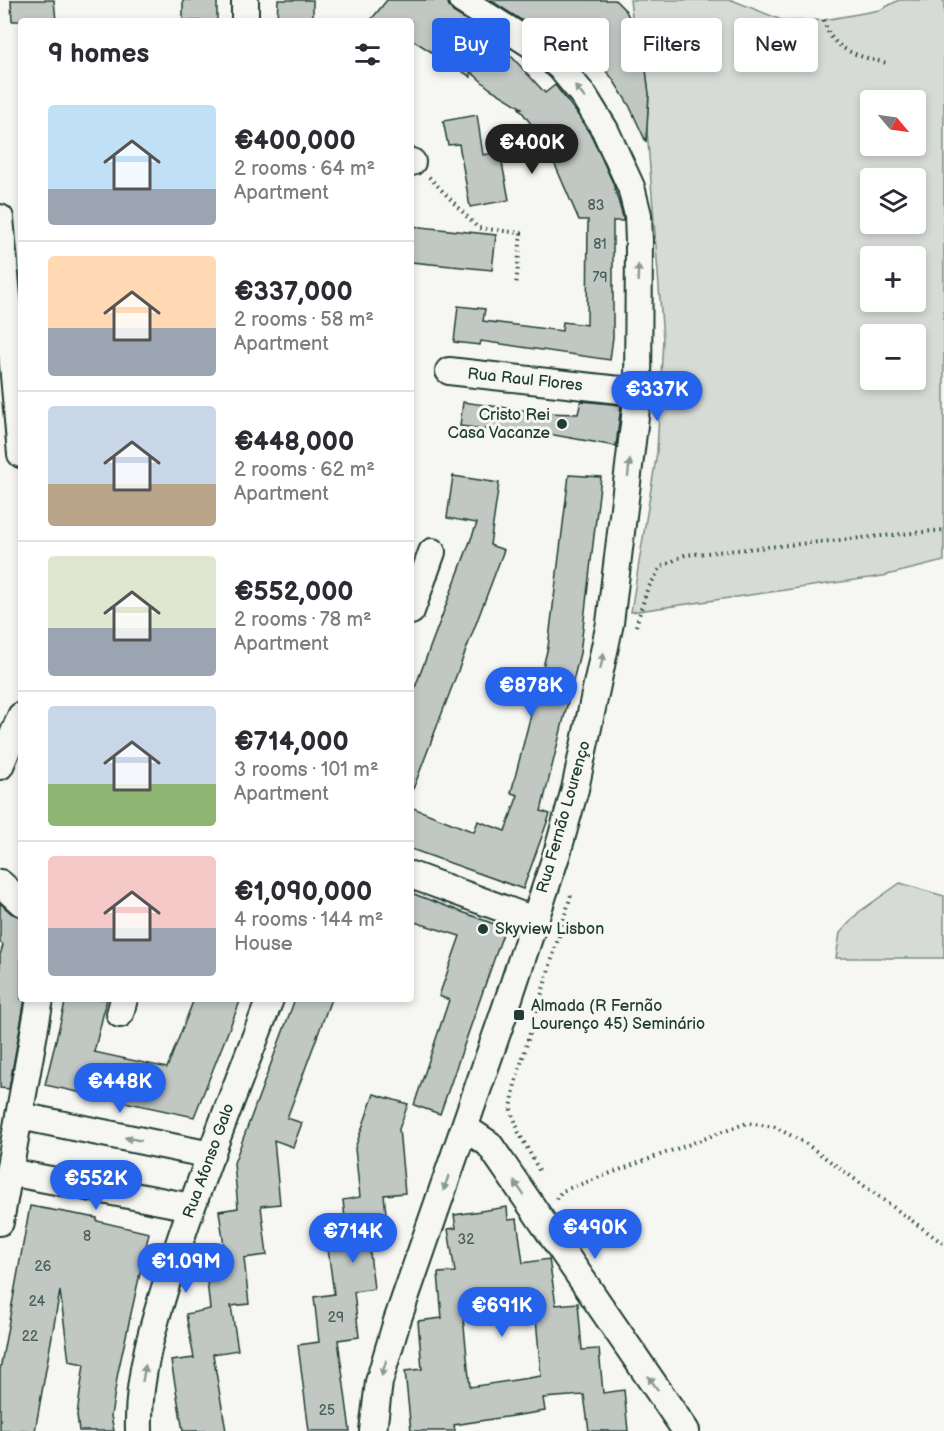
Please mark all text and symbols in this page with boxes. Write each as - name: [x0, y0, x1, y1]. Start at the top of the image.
- chip: Buy: [432, 18, 510, 72]
- chip: Rent: [522, 18, 609, 72]
- chip: Filters: [621, 18, 722, 72]
- chip: New: [734, 18, 818, 72]
- icon: filters: [351, 38, 384, 71]
- text: 9 homes: [48, 39, 149, 70]
- one-way arrow: [574, 84, 586, 100]
- north arrow: [860, 90, 926, 156]
- map controls: [860, 90, 926, 390]
- pin: €400K: [490, 124, 574, 175]
- text: €400,000: [234, 126, 356, 157]
- icon: home: [96, 129, 168, 201]
- text: €400K: [499, 131, 565, 155]
- text: 2 rooms · 64 m²: [234, 157, 375, 181]
- button: layers: [860, 168, 926, 234]
- text: Apartment: [234, 181, 329, 205]
- house number: 83: [588, 197, 604, 214]
- house number: 81: [593, 236, 607, 253]
- button: +: [860, 246, 926, 312]
- one-way arrow: [634, 264, 643, 283]
- house number: 79: [593, 269, 607, 286]
- text: €337,000: [234, 277, 353, 308]
- icon: home: [96, 280, 168, 352]
- text: 2 rooms · 58 m²: [234, 308, 374, 332]
- button: −: [860, 324, 926, 390]
- text: Apartment: [234, 332, 329, 356]
- street label: Rua Raul Flores: [466, 364, 584, 396]
- pin: €337K: [615, 371, 699, 422]
- text: €337K: [625, 378, 689, 402]
- place label: Cristo Rei Casa Vacanze: [448, 406, 551, 443]
- marker: Cristo Rei Casa Vacanze: [555, 417, 569, 431]
- text: €448,000: [234, 427, 354, 458]
- icon: home: [96, 430, 168, 502]
- text: 2 rooms · 62 m²: [234, 458, 375, 482]
- one-way arrow: [625, 458, 634, 477]
- text: Apartment: [234, 482, 329, 506]
- text: €552,000: [234, 577, 354, 608]
- icon: home: [96, 580, 168, 652]
- text: 2 rooms · 78 m²: [234, 608, 372, 632]
- text: Apartment: [234, 632, 329, 656]
- one-way arrow: [598, 651, 607, 670]
- pin: €878K: [489, 667, 573, 718]
- text: €878K: [499, 674, 563, 698]
- text: €714,000: [234, 727, 349, 758]
- icon: home: [96, 730, 168, 802]
- street label: Rua Fernão Lourenço: [533, 739, 595, 895]
- text: 3 rooms · 101 m²: [234, 758, 379, 782]
- text: Apartment: [234, 782, 329, 806]
- text: €1,090,000: [234, 877, 372, 908]
- icon: home: [96, 880, 168, 952]
- text: 4 rooms · 144 m²: [234, 908, 383, 932]
- place label: Skyview Lisbon: [495, 920, 604, 939]
- marker: Skyview Lisbon: [476, 922, 490, 936]
- text: House: [234, 932, 293, 956]
- place label: Almada (R Fernão Lourenço 45) Seminário: [531, 997, 705, 1034]
- marker: Almada (R Fernão Lourenço 45) Seminário: [512, 1008, 526, 1022]
- pin: €448K: [78, 1063, 162, 1114]
- text: €448K: [88, 1070, 152, 1094]
- street label: Rua Afonso Galo: [179, 1101, 239, 1221]
- one-way arrow: [124, 1134, 143, 1143]
- pin: €552K: [54, 1160, 138, 1211]
- text: €552K: [64, 1167, 128, 1191]
- one-way arrow: [441, 1174, 450, 1192]
- one-way arrow: [513, 1180, 525, 1196]
- pin: €490K: [553, 1209, 637, 1260]
- pin: €714K: [311, 1213, 395, 1264]
- text: €490K: [563, 1216, 627, 1240]
- text: €714K: [323, 1220, 383, 1244]
- house number: 8: [83, 1228, 91, 1245]
- house number: 32: [458, 1231, 475, 1248]
- pin: €1.09M: [137, 1243, 235, 1294]
- text: €1.09M: [151, 1250, 221, 1274]
- house number: 26: [35, 1258, 52, 1275]
- pin: €691K: [460, 1287, 544, 1338]
- house number: 24: [29, 1293, 46, 1310]
- text: €691K: [472, 1294, 532, 1318]
- house number: 29: [328, 1309, 344, 1326]
- house number: 22: [22, 1328, 39, 1345]
- one-way arrow: [378, 1359, 388, 1377]
- one-way arrow: [140, 1363, 149, 1382]
- one-way arrow: [647, 1375, 659, 1391]
- house number: 25: [319, 1402, 335, 1419]

